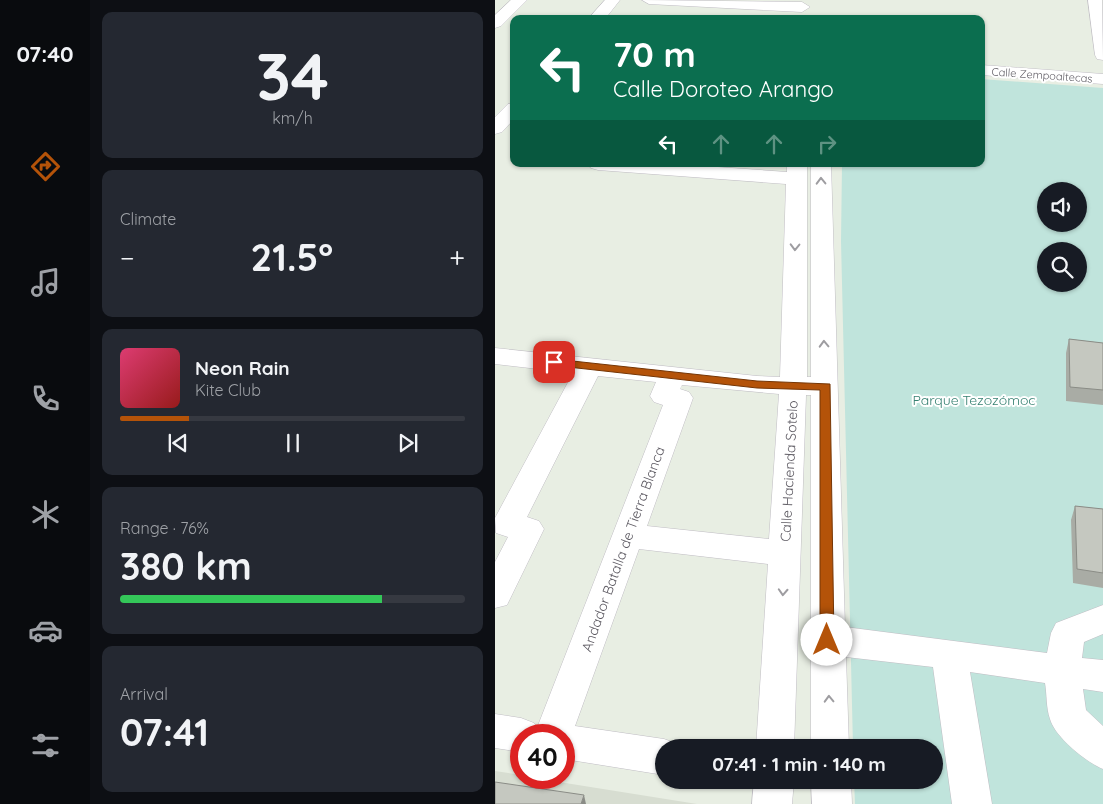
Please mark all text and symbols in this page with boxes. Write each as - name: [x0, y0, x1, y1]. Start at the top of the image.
- text: 70 m: [613, 32, 696, 76]
- text: 34: [256, 35, 329, 116]
- icon: left: [530, 35, 595, 100]
- text: 07:40: [16, 40, 74, 68]
- street label: Calle Zempoaltecas: [991, 64, 1093, 86]
- text: Calle Doroteo Arango: [613, 75, 834, 103]
- text: km/h: [272, 108, 313, 128]
- icon: left: [654, 130, 682, 158]
- icon: ahead: [707, 130, 735, 158]
- icon: ahead: [760, 130, 788, 158]
- icon: right: [813, 130, 841, 158]
- icon: directions: [28, 149, 63, 184]
- one-way arrow: [816, 177, 826, 185]
- map controls: [1037, 182, 1087, 292]
- button: sound: [1037, 182, 1087, 232]
- text: Climate: [120, 209, 176, 229]
- text: 21.5°: [251, 233, 333, 281]
- text: −: [120, 240, 135, 275]
- text: +: [449, 240, 465, 275]
- button: search: [1037, 242, 1087, 292]
- one-way arrow: [790, 244, 800, 252]
- icon: music: [28, 265, 63, 300]
- one-way arrow: [819, 340, 830, 348]
- pin: [533, 341, 575, 383]
- icon: arrive: [540, 348, 568, 376]
- text: Neon Rain: [195, 356, 290, 380]
- text: Kite Club: [195, 380, 261, 400]
- icon: phone: [28, 381, 63, 416]
- park label: Parque Tezozómoc: [912, 391, 1036, 409]
- street label: Calle Hacienda Sotelo: [776, 400, 802, 542]
- icon: previous: [164, 429, 192, 457]
- icon: pause: [279, 429, 307, 457]
- icon: next: [394, 429, 422, 457]
- street label: Andador Batalla de Tierra Blanca: [577, 444, 669, 654]
- icon: climate: [28, 497, 63, 532]
- text: Range · 76%: [120, 518, 209, 538]
- text: 380 km: [120, 542, 252, 590]
- one-way arrow: [777, 588, 788, 596]
- icon: car: [28, 613, 63, 648]
- position arrow: [800, 613, 852, 665]
- text: Arrival: [120, 684, 168, 704]
- one-way arrow: [824, 695, 834, 702]
- text: 07:41: [120, 708, 209, 756]
- speed limit sign: 40: [510, 724, 575, 789]
- icon: filters: [28, 728, 63, 763]
- text: 07:41 · 1 min · 140 m: [712, 752, 886, 776]

